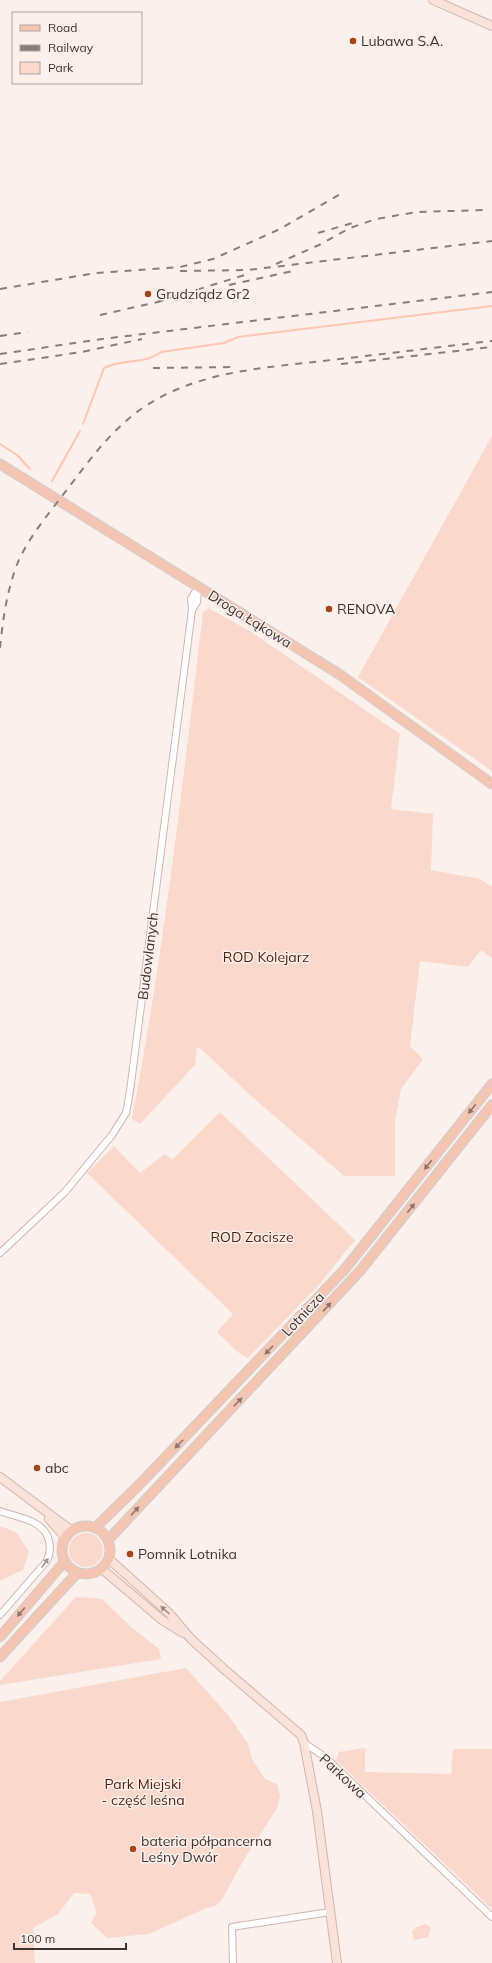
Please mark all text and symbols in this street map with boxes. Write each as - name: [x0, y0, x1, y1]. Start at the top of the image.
- legend: [12, 12, 142, 84]
- text: Road: [48, 20, 77, 35]
- place label: Lubawa S.A.: [361, 32, 443, 50]
- marker: Lubawa S.A.: [348, 36, 358, 46]
- text: Railway: [48, 40, 94, 55]
- text: Park: [48, 60, 74, 75]
- place label: Grudziądz Gr2: [156, 285, 250, 303]
- marker: Grudziądz Gr2: [143, 289, 153, 299]
- street label: Droga Łąkowa: [205, 586, 295, 652]
- place label: RENOVA: [337, 600, 396, 618]
- marker: RENOVA: [324, 604, 334, 614]
- street label: Budowlanych: [134, 911, 162, 1001]
- park label: ROD Kolejarz: [223, 948, 309, 966]
- one-way arrow: [468, 1103, 476, 1114]
- one-way arrow: [423, 1159, 432, 1170]
- one-way arrow: [407, 1202, 415, 1213]
- park label: ROD Zacisze: [210, 1228, 294, 1246]
- street label: Lotnicza: [278, 1288, 328, 1340]
- one-way arrow: [323, 1302, 332, 1312]
- one-way arrow: [264, 1345, 274, 1355]
- one-way arrow: [233, 1397, 243, 1407]
- one-way arrow: [175, 1439, 184, 1448]
- place label: abc: [45, 1459, 69, 1477]
- marker: abc: [32, 1463, 42, 1473]
- one-way arrow: [130, 1506, 139, 1516]
- place label: Pomnik Lotnika: [138, 1545, 237, 1563]
- marker: Pomnik Lotnika: [125, 1549, 135, 1559]
- one-way arrow: [41, 1557, 49, 1568]
- one-way arrow: [160, 1605, 170, 1614]
- one-way arrow: [17, 1607, 26, 1617]
- street label: Parkowa: [316, 1750, 370, 1802]
- park label: Park Miejski - część leśna: [101, 1775, 185, 1809]
- place label: bateria półpancerna Leśny Dwór: [141, 1832, 272, 1866]
- marker: bateria półpancerna Leśny Dwór: [128, 1844, 138, 1854]
- scale bar: [14, 1925, 126, 1951]
- text: 100 m: [20, 1931, 55, 1946]

